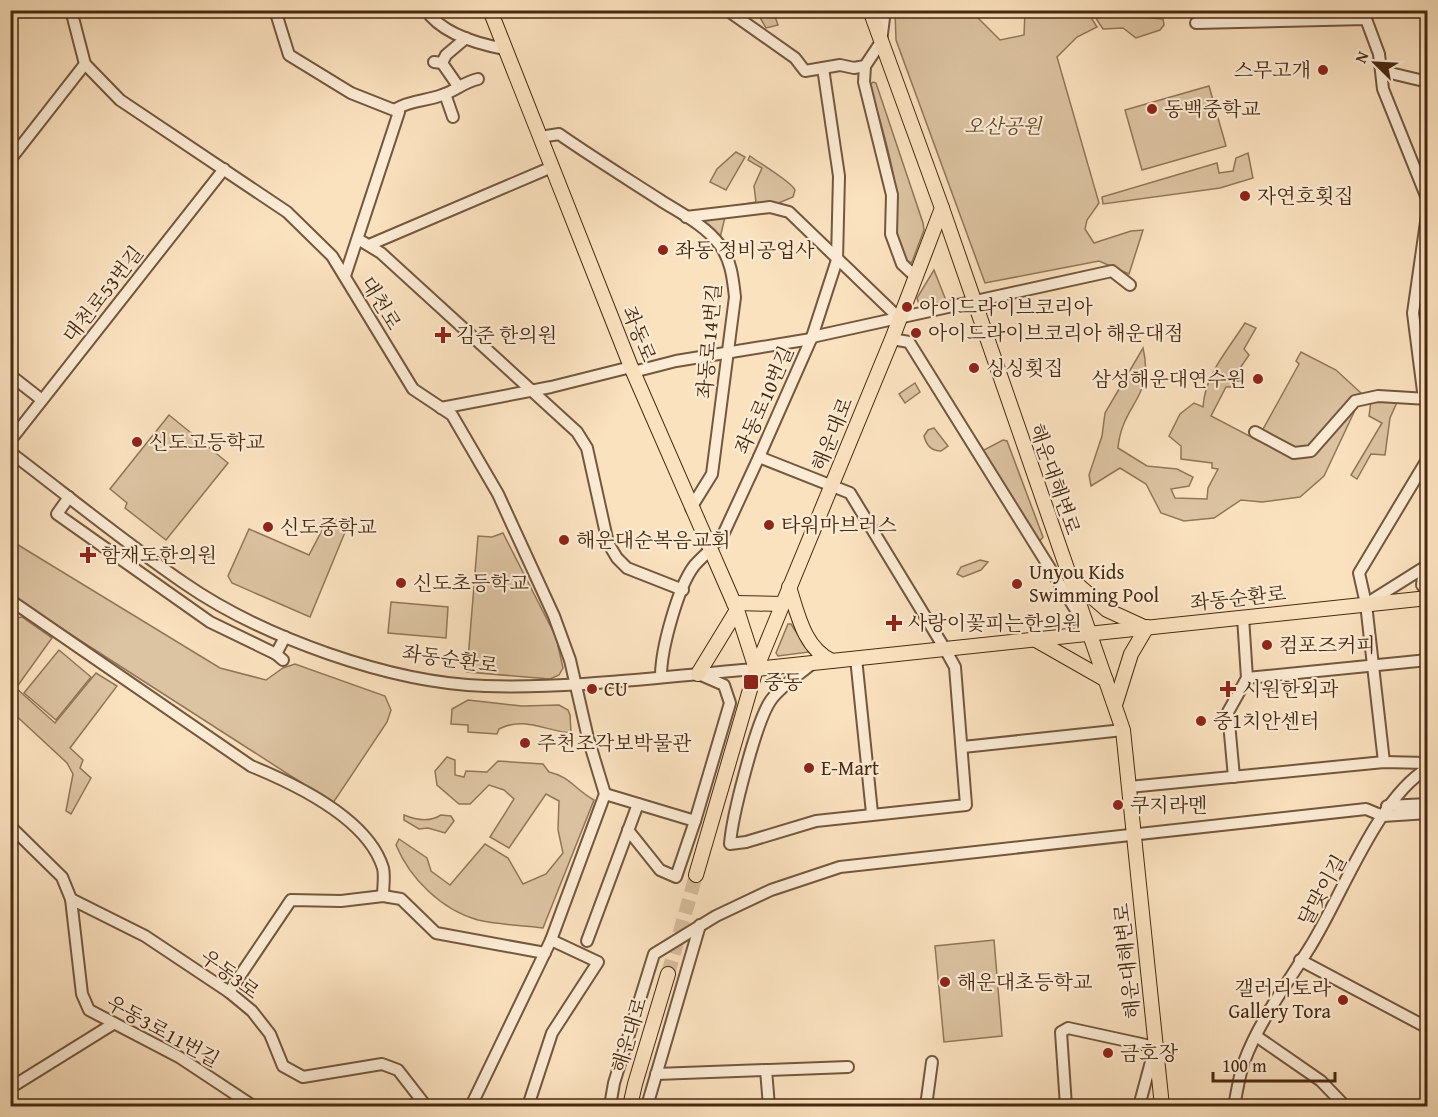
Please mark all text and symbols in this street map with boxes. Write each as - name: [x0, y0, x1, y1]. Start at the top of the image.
- north arrow: [1345, 33, 1405, 93]
- text: N: [1348, 47, 1375, 67]
- place label: 스무고개: [1234, 55, 1311, 84]
- marker: 스무고개: [1316, 63, 1330, 77]
- place label: 동백중학교: [1164, 94, 1261, 123]
- marker: 동백중학교: [1145, 102, 1159, 116]
- park label: 오산공원: [964, 111, 1043, 140]
- place label: 자연호횟집: [1257, 181, 1354, 210]
- marker: 자연호횟집: [1238, 189, 1252, 203]
- place label: 좌동 정비공업사: [675, 235, 815, 264]
- street label: 대천로53번길: [56, 239, 150, 348]
- marker: 좌동 정비공업사: [656, 243, 670, 257]
- street label: 대천로: [354, 270, 409, 335]
- street label: 좌동로14번길: [689, 282, 728, 400]
- place label: 아이드라이브코리아: [919, 292, 1094, 321]
- marker: 아이드라이브코리아: [900, 300, 914, 314]
- street label: 좌동로: [615, 302, 664, 366]
- place label: 아이드라이브코리아 해운대점: [928, 318, 1184, 347]
- place label: 김준 한의원: [456, 320, 557, 349]
- marker: 김준 한의원: [434, 326, 452, 344]
- marker: 아이드라이브코리아 해운대점: [909, 326, 923, 340]
- street label: 좌동로10번길: [727, 341, 800, 459]
- place label: 싱싱횟집: [986, 353, 1063, 382]
- marker: 싱싱횟집: [967, 361, 981, 375]
- place label: 삼성해운대연수원: [1091, 364, 1246, 393]
- marker: 삼성해운대연수원: [1251, 372, 1265, 386]
- street label: 해운대로: [804, 393, 859, 475]
- street label: 해운대해변로: [1023, 419, 1088, 538]
- place label: 신도고등학교: [149, 427, 266, 456]
- marker: 신도고등학교: [130, 435, 144, 449]
- place label: 타워마브러스: [781, 510, 897, 539]
- place label: 신도중학교: [280, 512, 377, 541]
- marker: 타워마브러스: [762, 518, 776, 532]
- marker: 신도중학교: [261, 520, 275, 534]
- place label: 해운대순복음교회: [576, 525, 731, 554]
- marker: 해운대순복음교회: [557, 533, 571, 547]
- place label: 함재도한의원: [101, 540, 217, 569]
- marker: 함재도한의원: [79, 546, 97, 564]
- place label: Unyou Kids Swimming Pool: [1029, 557, 1160, 609]
- place label: 신도초등학교: [413, 568, 530, 597]
- marker: 신도초등학교: [394, 576, 408, 590]
- marker: Unyou Kids Swimming Pool: [1010, 577, 1024, 591]
- street label: 좌동순환로: [1188, 578, 1288, 617]
- place label: 사랑이꽃피는한의원: [908, 608, 1082, 637]
- marker: 사랑이꽃피는한의원: [885, 614, 903, 632]
- place label: 컴포즈커피: [1279, 630, 1376, 659]
- street label: 좌동순환로: [400, 637, 500, 680]
- marker: 컴포즈커피: [1260, 638, 1274, 652]
- place label: 중동: [764, 667, 803, 696]
- marker: 중동: [742, 673, 760, 691]
- place label: CU: [604, 674, 628, 703]
- place label: 시원한외과: [1242, 674, 1339, 703]
- marker: 시원한외과: [1219, 680, 1237, 698]
- marker: CU: [585, 682, 599, 696]
- place label: 중1치안센터: [1213, 706, 1319, 735]
- marker: 중1치안센터: [1194, 714, 1208, 728]
- place label: 주천조각보박물관: [537, 728, 692, 757]
- marker: 주천조각보박물관: [518, 736, 532, 750]
- place label: E-Mart: [821, 753, 879, 782]
- marker: E-Mart: [802, 761, 816, 775]
- place label: 쿠지라멘: [1130, 790, 1207, 819]
- marker: 쿠지라멘: [1111, 798, 1125, 812]
- street label: 달맞이길: [1290, 849, 1353, 931]
- street label: 해운대해변로: [1106, 902, 1147, 1020]
- street label: 우동3로: [195, 942, 266, 1006]
- place label: 해운대초등학교: [957, 967, 1093, 996]
- place label: 갤러리토라 Gallery Tora: [1228, 973, 1332, 1025]
- marker: 해운대초등학교: [938, 975, 952, 989]
- street label: 우동3로11번길: [101, 987, 225, 1074]
- marker: 갤러리토라 Gallery Tora: [1336, 993, 1350, 1007]
- street label: 해운대로: [603, 994, 654, 1076]
- place label: 금호장: [1120, 1038, 1179, 1067]
- scale bar: [1213, 1045, 1334, 1083]
- marker: 금호장: [1101, 1046, 1115, 1060]
- text: 100 m: [1222, 1052, 1267, 1079]

